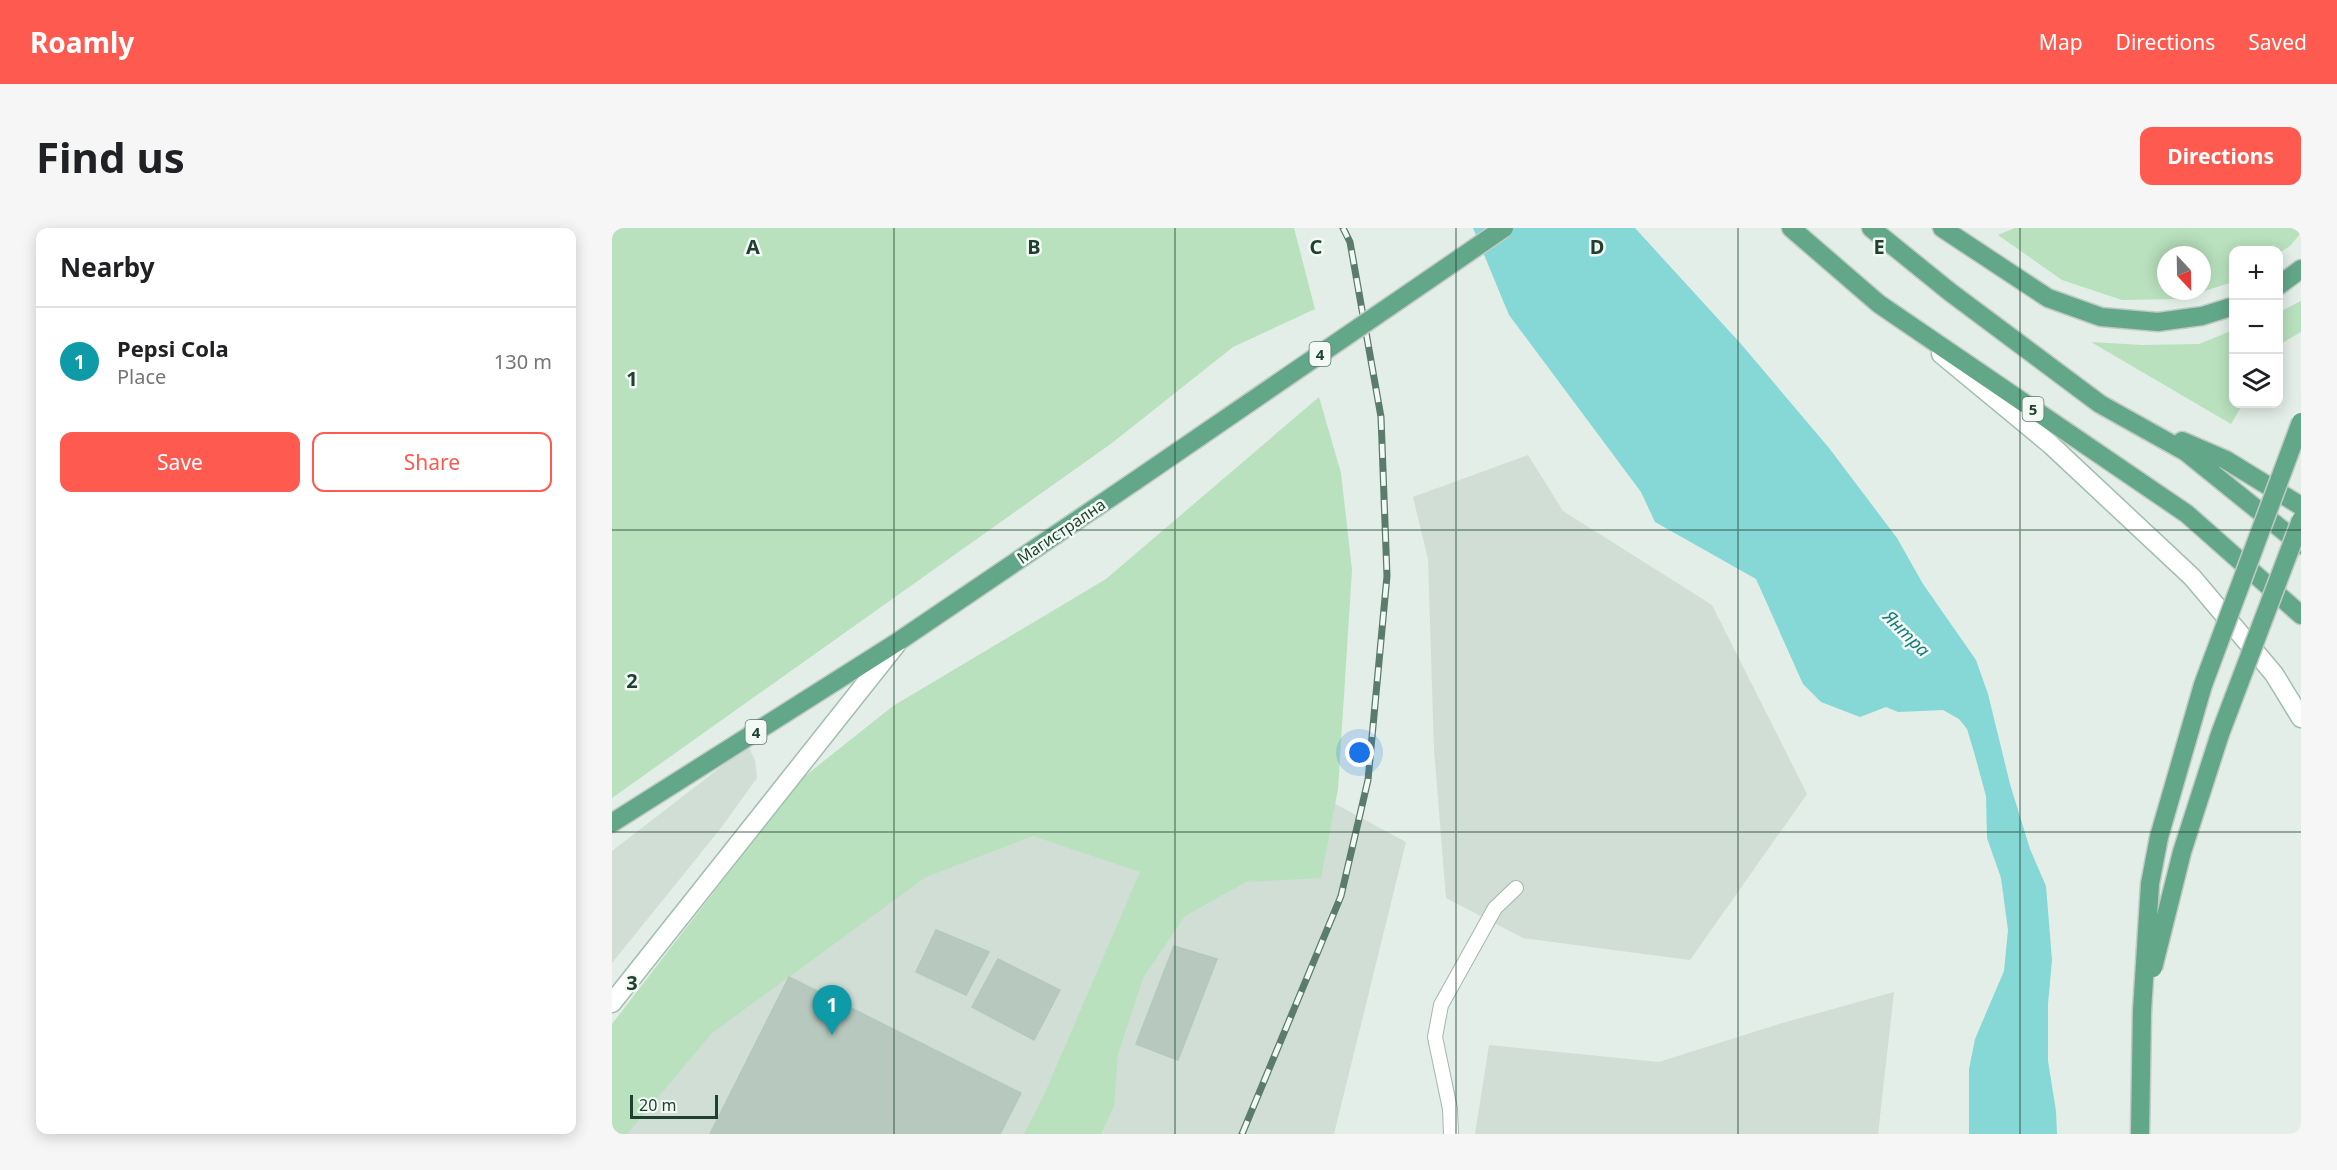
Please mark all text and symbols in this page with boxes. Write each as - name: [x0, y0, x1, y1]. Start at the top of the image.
- text: Roamly: [30, 23, 134, 61]
- text: Map: [2039, 28, 2083, 56]
- text: Directions: [2116, 28, 2215, 56]
- text: Saved: [2248, 28, 2307, 56]
- button: Directions: [2140, 127, 2301, 185]
- text: Find us: [36, 128, 185, 185]
- text: A: [746, 233, 760, 260]
- text: B: [1027, 233, 1041, 260]
- text: C: [1310, 233, 1323, 260]
- text: D: [1590, 233, 1604, 260]
- text: E: [1873, 233, 1885, 260]
- north arrow: [2157, 246, 2211, 300]
- map controls: [2229, 246, 2283, 408]
- button: +: [2229, 246, 2283, 300]
- text: Nearby: [60, 249, 155, 285]
- button: −: [2229, 300, 2283, 354]
- text: Pepsi Cola: [117, 333, 229, 363]
- road number: 4: [1310, 342, 1330, 366]
- text: 1: [74, 348, 85, 375]
- text: 130 m: [494, 348, 552, 375]
- button: layers: [2229, 354, 2283, 408]
- text: Place: [117, 363, 166, 390]
- text: 1: [626, 365, 638, 392]
- road number: 5: [2022, 397, 2044, 421]
- button: Save: [60, 432, 300, 492]
- button: Share: [312, 432, 552, 492]
- street label: Магистрална: [1012, 493, 1110, 569]
- water label: Янтра: [1878, 604, 1936, 662]
- text: 2: [626, 667, 638, 694]
- road number: 4: [746, 720, 766, 744]
- your location: [1345, 738, 1374, 767]
- text: 3: [626, 969, 638, 996]
- pin: 1: [812, 986, 852, 1035]
- scale bar: [630, 1092, 718, 1120]
- text: 20 m: [639, 1094, 676, 1116]

